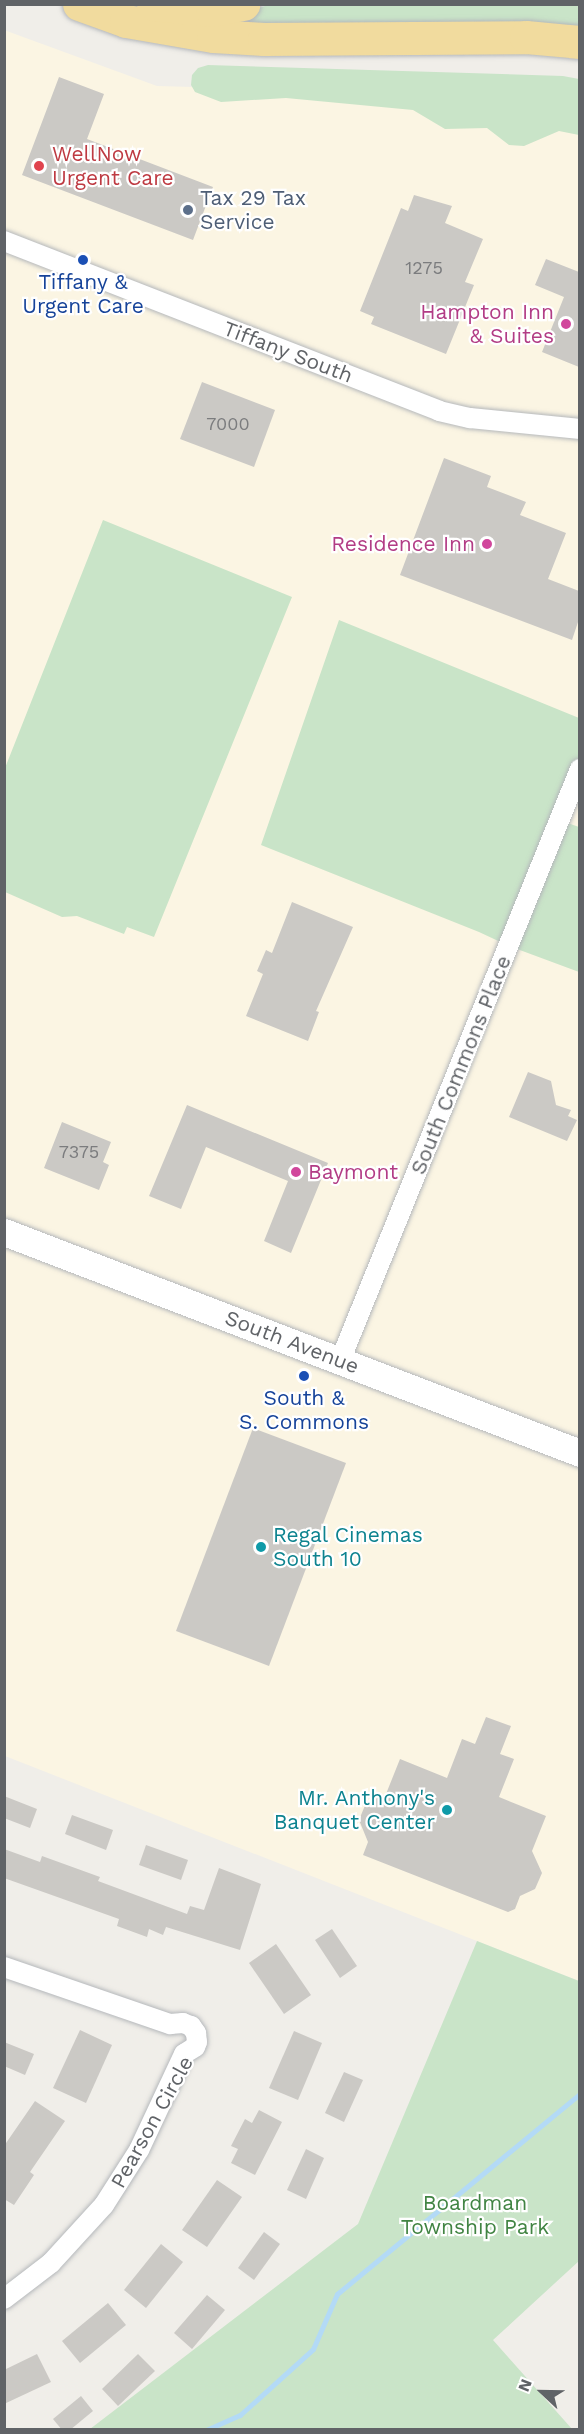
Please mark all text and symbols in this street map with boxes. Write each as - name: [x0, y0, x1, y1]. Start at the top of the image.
- place label: WellNow Urgent Care: [52, 141, 174, 191]
- marker: WellNow Urgent Care: [30, 157, 48, 175]
- place label: Tax 29 Tax Service: [200, 185, 307, 235]
- marker: Tax 29 Tax Service: [181, 203, 195, 217]
- marker: Tiffany & Urgent Care: [76, 253, 90, 267]
- house number: 1275: [405, 257, 443, 279]
- place label: Tiffany & Urgent Care: [22, 269, 144, 319]
- place label: Hampton Inn & Suites: [420, 299, 554, 349]
- street label: Tiffany South: [219, 316, 357, 388]
- marker: Hampton Inn & Suites: [559, 317, 573, 331]
- house number: 7000: [206, 413, 250, 435]
- place label: Residence Inn: [331, 531, 475, 557]
- marker: Residence Inn: [480, 537, 494, 551]
- street label: South Commons Place: [406, 952, 516, 1178]
- house number: 7375: [59, 1141, 99, 1163]
- place label: Baymont: [308, 1159, 398, 1185]
- marker: Baymont: [289, 1165, 303, 1179]
- street label: South Avenue: [221, 1305, 363, 1379]
- marker: South & S. Commons: [297, 1369, 311, 1383]
- place label: South & S. Commons: [239, 1385, 369, 1435]
- place label: Regal Cinemas South 10: [273, 1522, 423, 1572]
- marker: Regal Cinemas South 10: [254, 1540, 268, 1554]
- place label: Mr. Anthony's Banquet Center: [274, 1785, 435, 1835]
- marker: Mr. Anthony's Banquet Center: [440, 1803, 454, 1817]
- street label: Pearson Circle: [105, 2052, 199, 2192]
- park label: Boardman Township Park: [401, 2190, 549, 2240]
- north arrow: [512, 2362, 572, 2422]
- text: N: [514, 2376, 536, 2394]

